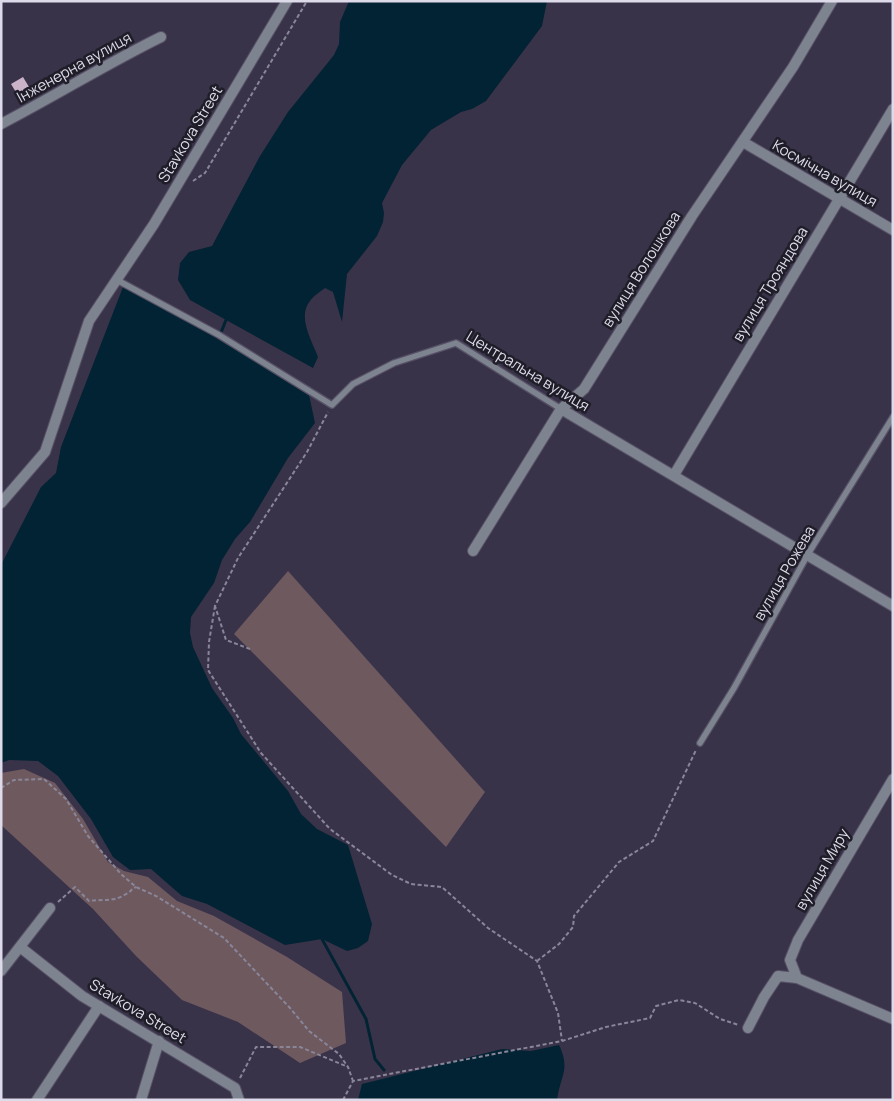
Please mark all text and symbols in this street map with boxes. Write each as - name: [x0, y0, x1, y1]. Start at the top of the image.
- street label: Інженерна вулиця: [13, 27, 135, 107]
- street label: Stavkova Street: [153, 82, 227, 186]
- street label: Космічна вулиця: [769, 134, 881, 212]
- street label: вулиця Волошкова: [597, 207, 685, 331]
- street label: вулиця Трояндова: [727, 223, 813, 345]
- street label: Центральна вулиця: [463, 326, 593, 416]
- street label: вулиця Рожева: [748, 522, 820, 624]
- street label: вулиця Миру: [790, 824, 854, 914]
- street label: Stavkova Street: [86, 974, 190, 1048]

